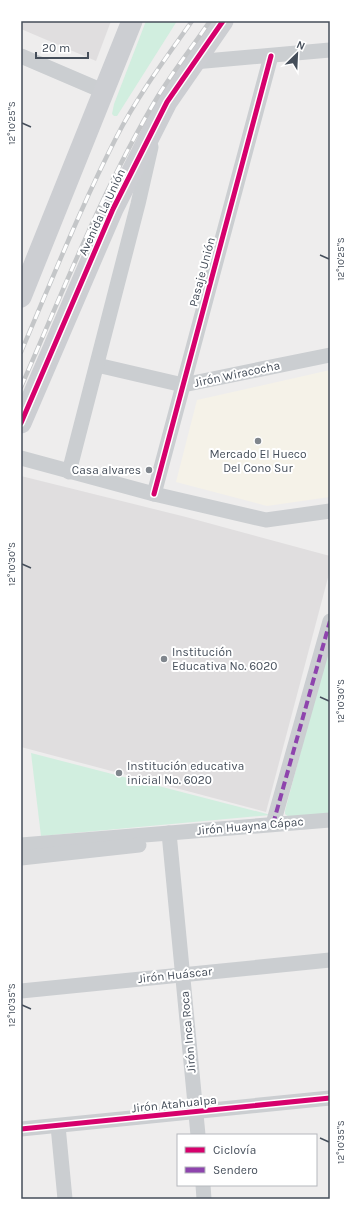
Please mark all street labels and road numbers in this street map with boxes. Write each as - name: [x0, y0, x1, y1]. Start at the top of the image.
- street label: Avenida La Unión: [76, 167, 128, 257]
- street label: Pasaje Unión: [186, 236, 218, 308]
- street label: Jirón Wiracocha: [193, 358, 281, 390]
- street label: Jirón Huayna Cápac: [196, 814, 304, 838]
- street label: Jirón Huáscar: [137, 964, 214, 986]
- street label: Jirón Inca Roca: [177, 990, 199, 1074]
- street label: Jirón Atahualpa: [131, 1093, 217, 1115]

